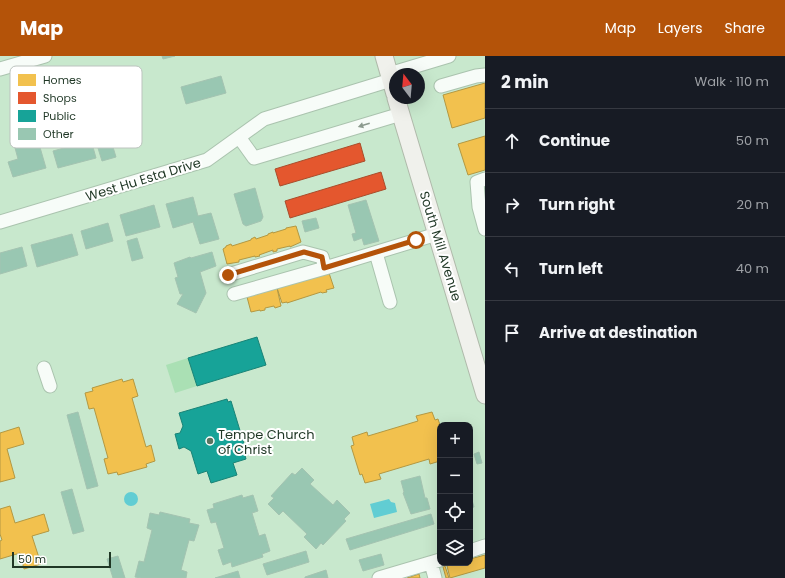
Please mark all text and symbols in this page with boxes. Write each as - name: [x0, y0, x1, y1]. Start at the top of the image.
- text: Map: [20, 15, 63, 42]
- text: Map: [605, 18, 636, 38]
- text: Layers: [658, 18, 702, 38]
- text: Share: [724, 18, 765, 38]
- legend: [10, 66, 142, 148]
- north arrow: [389, 68, 425, 104]
- text: 2 min: [501, 70, 549, 94]
- text: Homes: [43, 72, 82, 88]
- text: Walk · 110 m: [695, 72, 769, 91]
- text: Shops: [43, 90, 77, 106]
- text: Public: [43, 108, 76, 124]
- one-way arrow: [357, 122, 369, 128]
- text: Other: [43, 126, 74, 142]
- icon: ahead: [501, 130, 523, 152]
- text: Continue: [539, 130, 610, 151]
- text: 50 m: [736, 131, 769, 150]
- street label: West Hu Esta Drive: [83, 153, 203, 206]
- street label: South Mill Avenue: [415, 189, 466, 303]
- icon: right: [501, 194, 523, 216]
- text: Turn right: [539, 194, 615, 215]
- text: 20 m: [736, 195, 769, 214]
- route start: [407, 231, 425, 249]
- icon: left: [501, 258, 523, 280]
- text: Turn left: [539, 258, 603, 279]
- text: 40 m: [736, 259, 769, 278]
- route end: [219, 266, 237, 284]
- icon: arrive: [501, 322, 523, 344]
- text: Arrive at destination: [539, 322, 697, 343]
- map controls: [437, 422, 473, 566]
- button: +: [437, 422, 473, 458]
- place label: Tempe Church of Christ: [218, 425, 315, 459]
- marker: Tempe Church of Christ: [205, 436, 215, 446]
- button: −: [437, 458, 473, 494]
- button: locate: [437, 494, 473, 530]
- button: layers: [437, 530, 473, 566]
- scale bar: [12, 550, 111, 569]
- text: 50 m: [18, 551, 46, 567]

